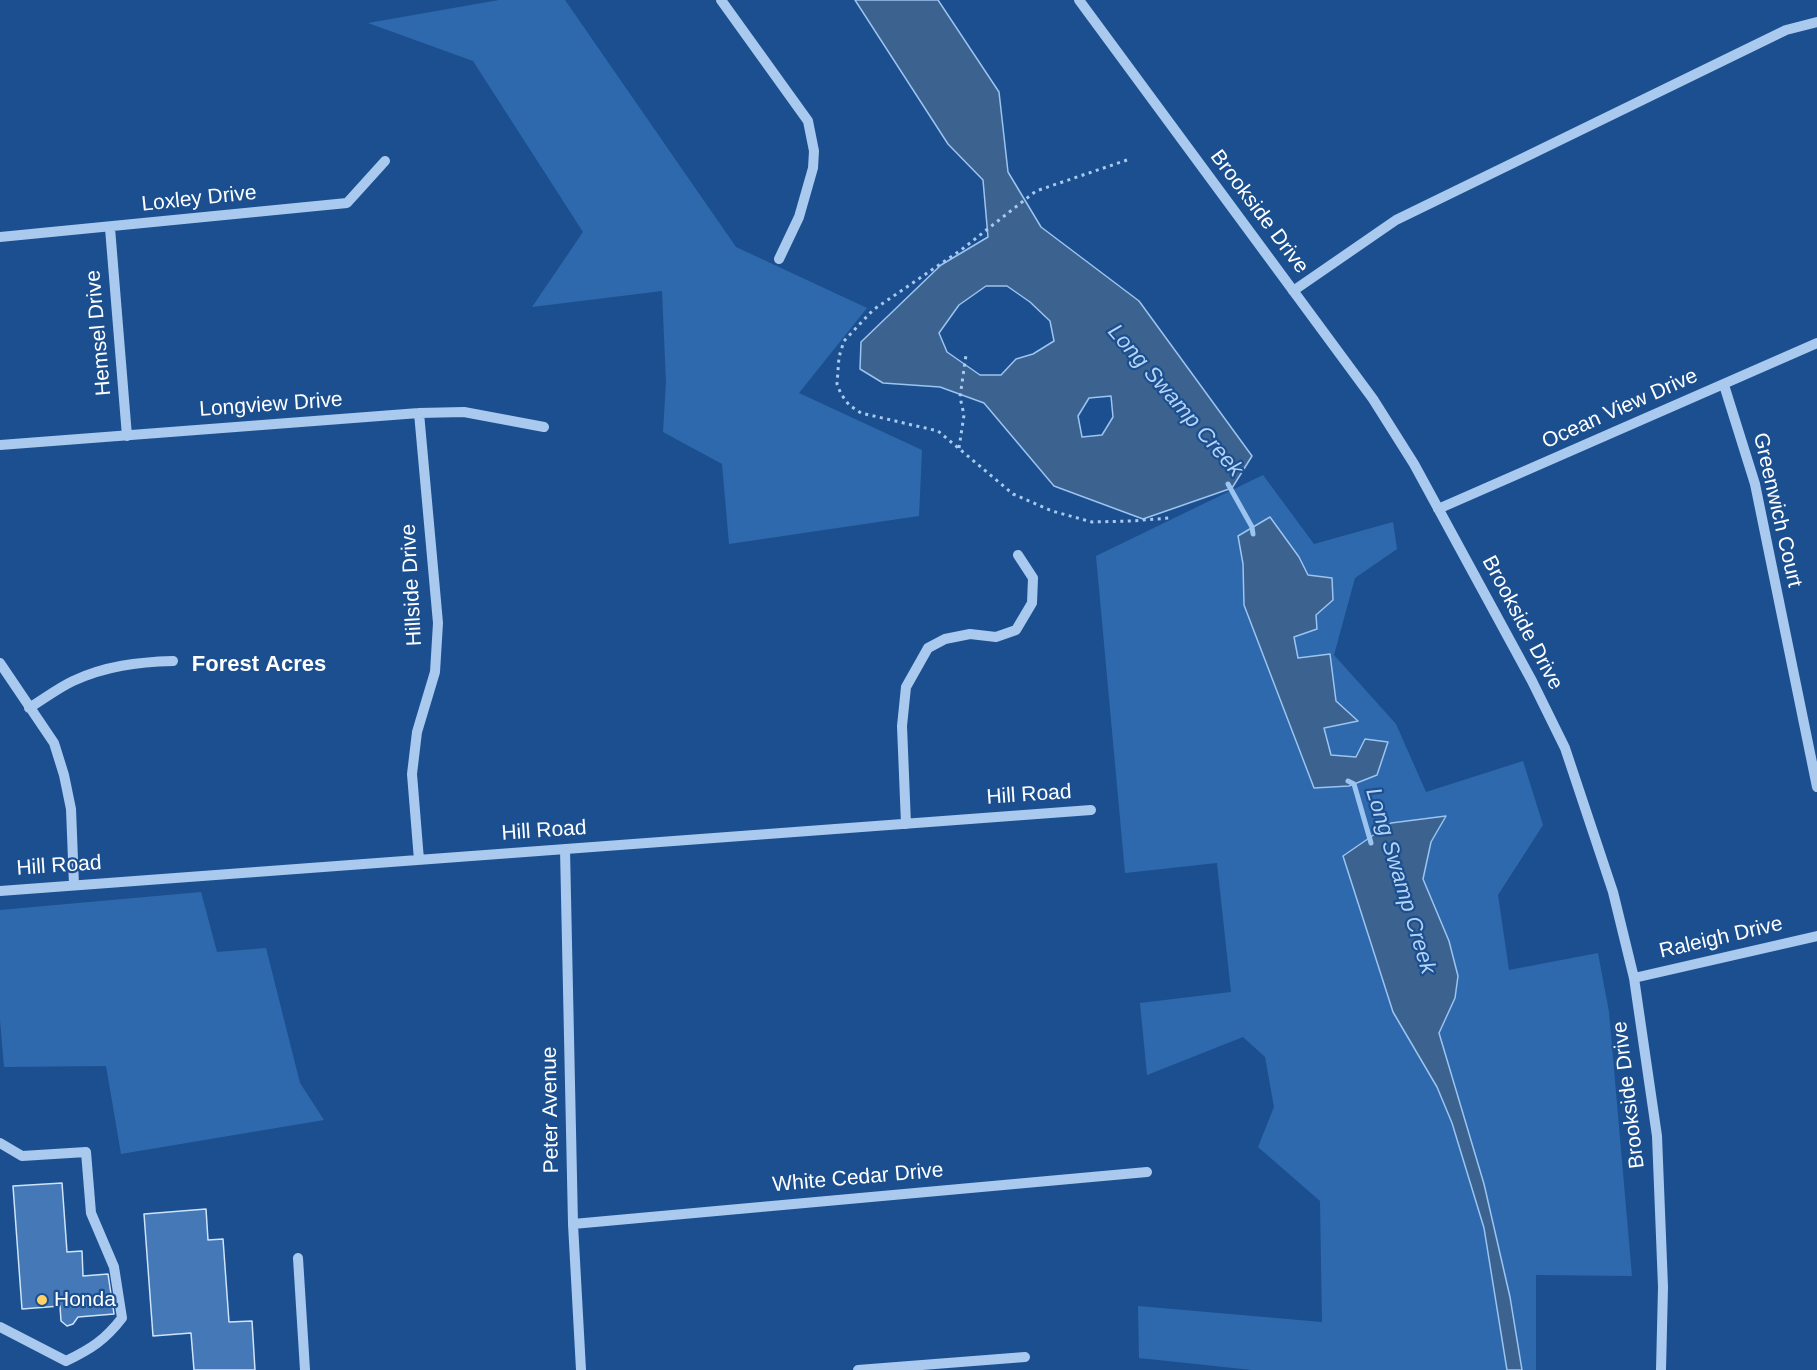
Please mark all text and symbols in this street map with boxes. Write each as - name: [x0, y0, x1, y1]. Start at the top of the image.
- street label: Brookside Drive: [1204, 145, 1314, 279]
- street label: Loxley Drive: [140, 180, 258, 218]
- street label: Hemsel Drive: [81, 269, 117, 397]
- water label: Long Swamp Creek: [1102, 319, 1248, 483]
- street label: Ocean View Drive: [1538, 363, 1702, 455]
- street label: Longview Drive: [199, 387, 343, 423]
- street label: Greenwich Court: [1747, 430, 1807, 590]
- street label: Hillside Drive: [396, 523, 428, 647]
- street label: Brookside Drive: [1476, 552, 1568, 694]
- district label: Forest Acres: [192, 652, 326, 678]
- street label: Hill Road: [986, 779, 1072, 811]
- water label: Long Swamp Creek: [1359, 785, 1441, 977]
- street label: Hill Road: [501, 815, 587, 847]
- street label: Hill Road: [16, 850, 102, 882]
- street label: Raleigh Drive: [1657, 912, 1785, 964]
- street label: Brookside Drive: [1607, 1020, 1651, 1170]
- street label: Peter Avenue: [537, 1046, 565, 1174]
- street label: White Cedar Drive: [771, 1158, 945, 1198]
- place label: Honda: [54, 1287, 116, 1313]
- marker: Honda: [35, 1293, 49, 1307]

